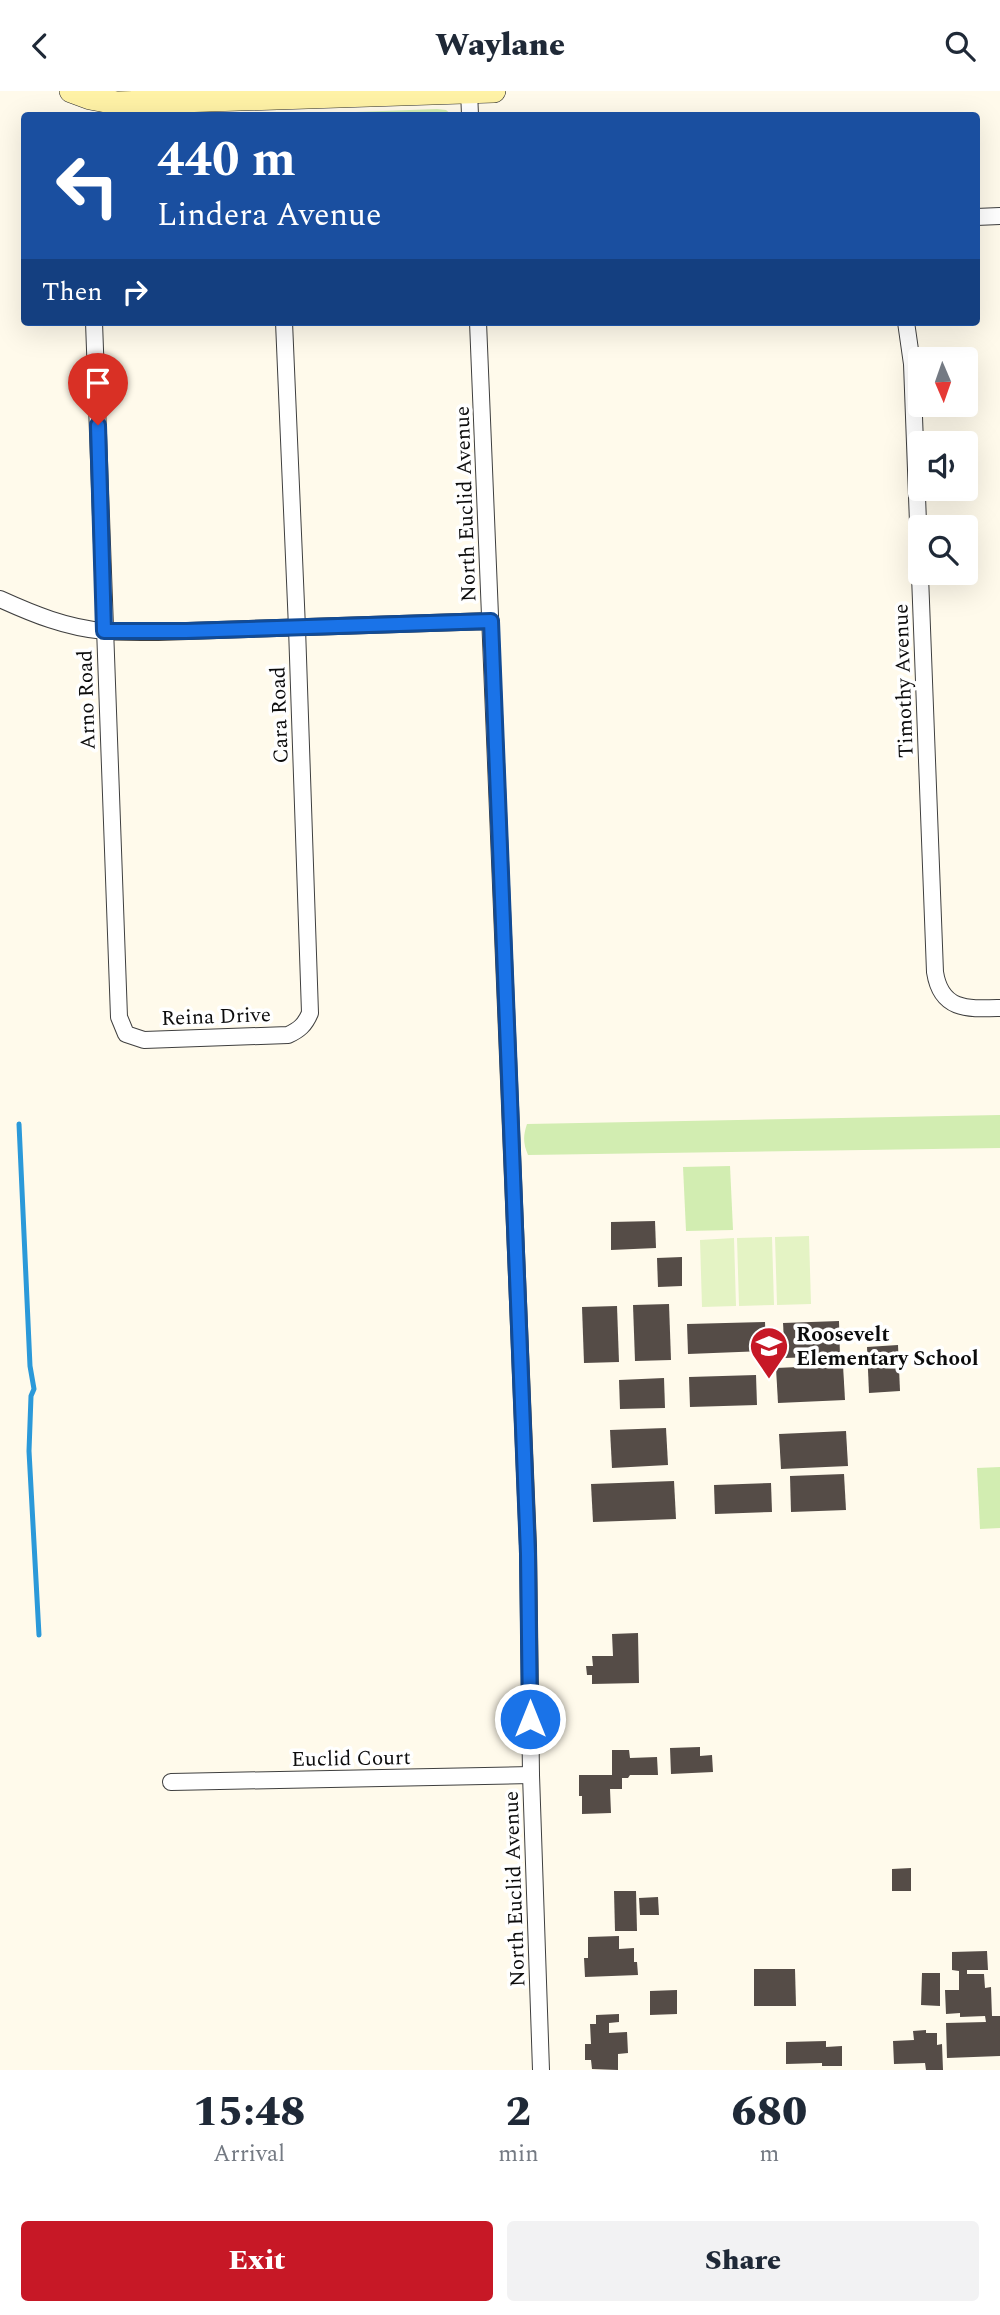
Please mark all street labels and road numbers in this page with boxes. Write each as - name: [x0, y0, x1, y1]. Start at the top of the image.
- street label: North Euclid Avenue: [447, 405, 485, 602]
- street label: Timothy Avenue: [885, 603, 923, 759]
- street label: Arno Road: [69, 649, 105, 751]
- street label: Cara Road: [262, 666, 298, 764]
- street label: Reina Drive: [161, 999, 271, 1035]
- street label: Euclid Court: [291, 1742, 411, 1776]
- street label: North Euclid Avenue: [496, 1790, 534, 1987]

